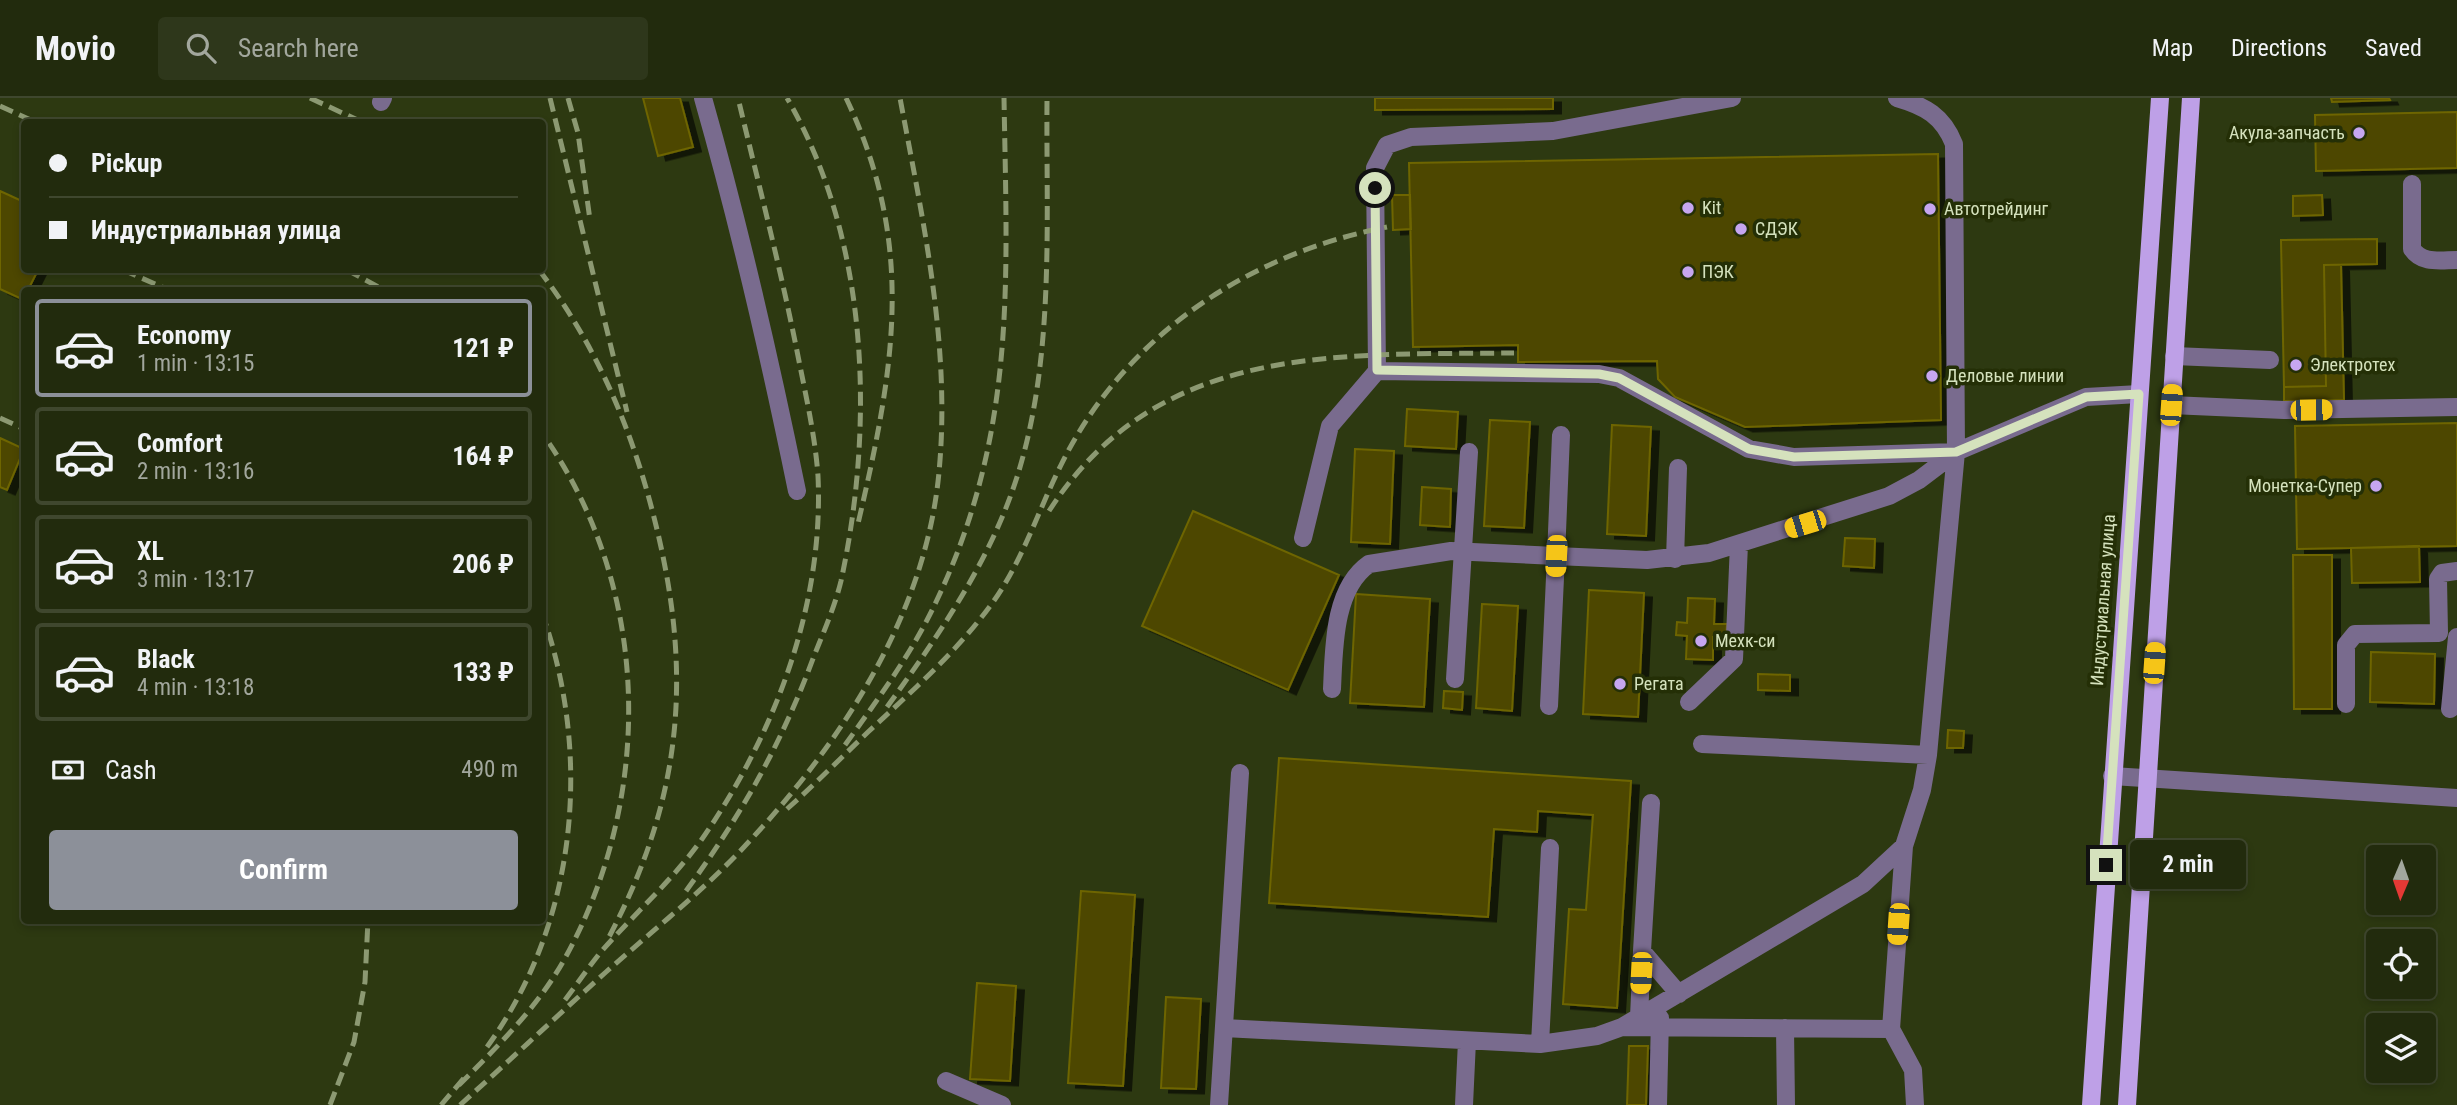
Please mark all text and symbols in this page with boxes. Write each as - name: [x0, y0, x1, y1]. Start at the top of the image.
- search box: [158, 17, 648, 80]
- text: Movio: [35, 29, 116, 68]
- icon: search: [182, 29, 220, 67]
- text: Search here: [238, 33, 359, 63]
- text: Map: [2152, 34, 2193, 62]
- text: Directions: [2231, 34, 2327, 62]
- text: Saved: [2365, 34, 2422, 62]
- place label: Акула-запчасть: [2229, 122, 2345, 143]
- marker: Акула-запчасть: [2351, 125, 2367, 141]
- text: Pickup: [91, 148, 162, 178]
- route start: [1359, 172, 1391, 204]
- place label: Kit: [1702, 197, 1721, 218]
- place label: Автотрейдинг: [1944, 198, 2049, 219]
- marker: Kit: [1680, 200, 1696, 216]
- marker: Автотрейдинг: [1922, 201, 1938, 217]
- text: Индустриальная улица: [91, 215, 341, 245]
- place label: СДЭК: [1755, 218, 1798, 239]
- marker: СДЭК: [1733, 221, 1749, 237]
- place label: ПЭК: [1702, 261, 1734, 282]
- marker: ПЭК: [1680, 264, 1696, 280]
- icon: car: [53, 317, 116, 380]
- text: Economy: [137, 320, 231, 350]
- text: 121 ₽: [452, 333, 514, 363]
- text: 1 min · 13:15: [137, 350, 254, 377]
- place label: Электротех: [2310, 354, 2395, 375]
- marker: Электротех: [2288, 357, 2304, 373]
- place label: Деловые линии: [1946, 365, 2064, 386]
- marker: Деловые линии: [1924, 368, 1940, 384]
- car: [2160, 383, 2183, 427]
- car: [2290, 399, 2333, 421]
- icon: car: [53, 425, 116, 488]
- text: Comfort: [137, 428, 223, 458]
- text: 164 ₽: [452, 441, 514, 471]
- text: 2 min · 13:16: [137, 458, 254, 485]
- place label: Монетка-Супер: [2248, 475, 2362, 496]
- marker: Монетка-Супер: [2368, 478, 2384, 494]
- car: [1782, 508, 1829, 540]
- street label: Индустриальная улица: [2086, 513, 2119, 686]
- icon: car: [53, 533, 116, 596]
- car: [1545, 534, 1568, 578]
- text: XL: [137, 536, 164, 566]
- text: 206 ₽: [452, 549, 514, 579]
- text: 3 min · 13:17: [137, 566, 254, 593]
- place label: Мехк-си: [1715, 630, 1776, 651]
- marker: Мехк-си: [1693, 633, 1709, 649]
- icon: car: [53, 641, 116, 704]
- car: [2143, 641, 2166, 685]
- text: Black: [137, 644, 195, 674]
- text: 133 ₽: [452, 657, 514, 687]
- place label: Регата: [1634, 673, 1684, 694]
- text: 4 min · 13:18: [137, 674, 254, 701]
- marker: Регата: [1612, 676, 1628, 692]
- icon: cash: [49, 751, 87, 789]
- text: Cash: [105, 755, 157, 785]
- text: 490 m: [461, 756, 518, 783]
- button: Confirm: [49, 830, 518, 910]
- callout: 2 min: [2130, 840, 2246, 890]
- north arrow: [2366, 845, 2436, 915]
- map controls: [2366, 845, 2436, 1083]
- route end: [2090, 849, 2122, 881]
- text: 2 min: [2162, 851, 2214, 878]
- car: [1887, 902, 1910, 946]
- button: locate: [2366, 929, 2436, 999]
- car: [1630, 951, 1653, 995]
- button: layers: [2366, 1013, 2436, 1083]

